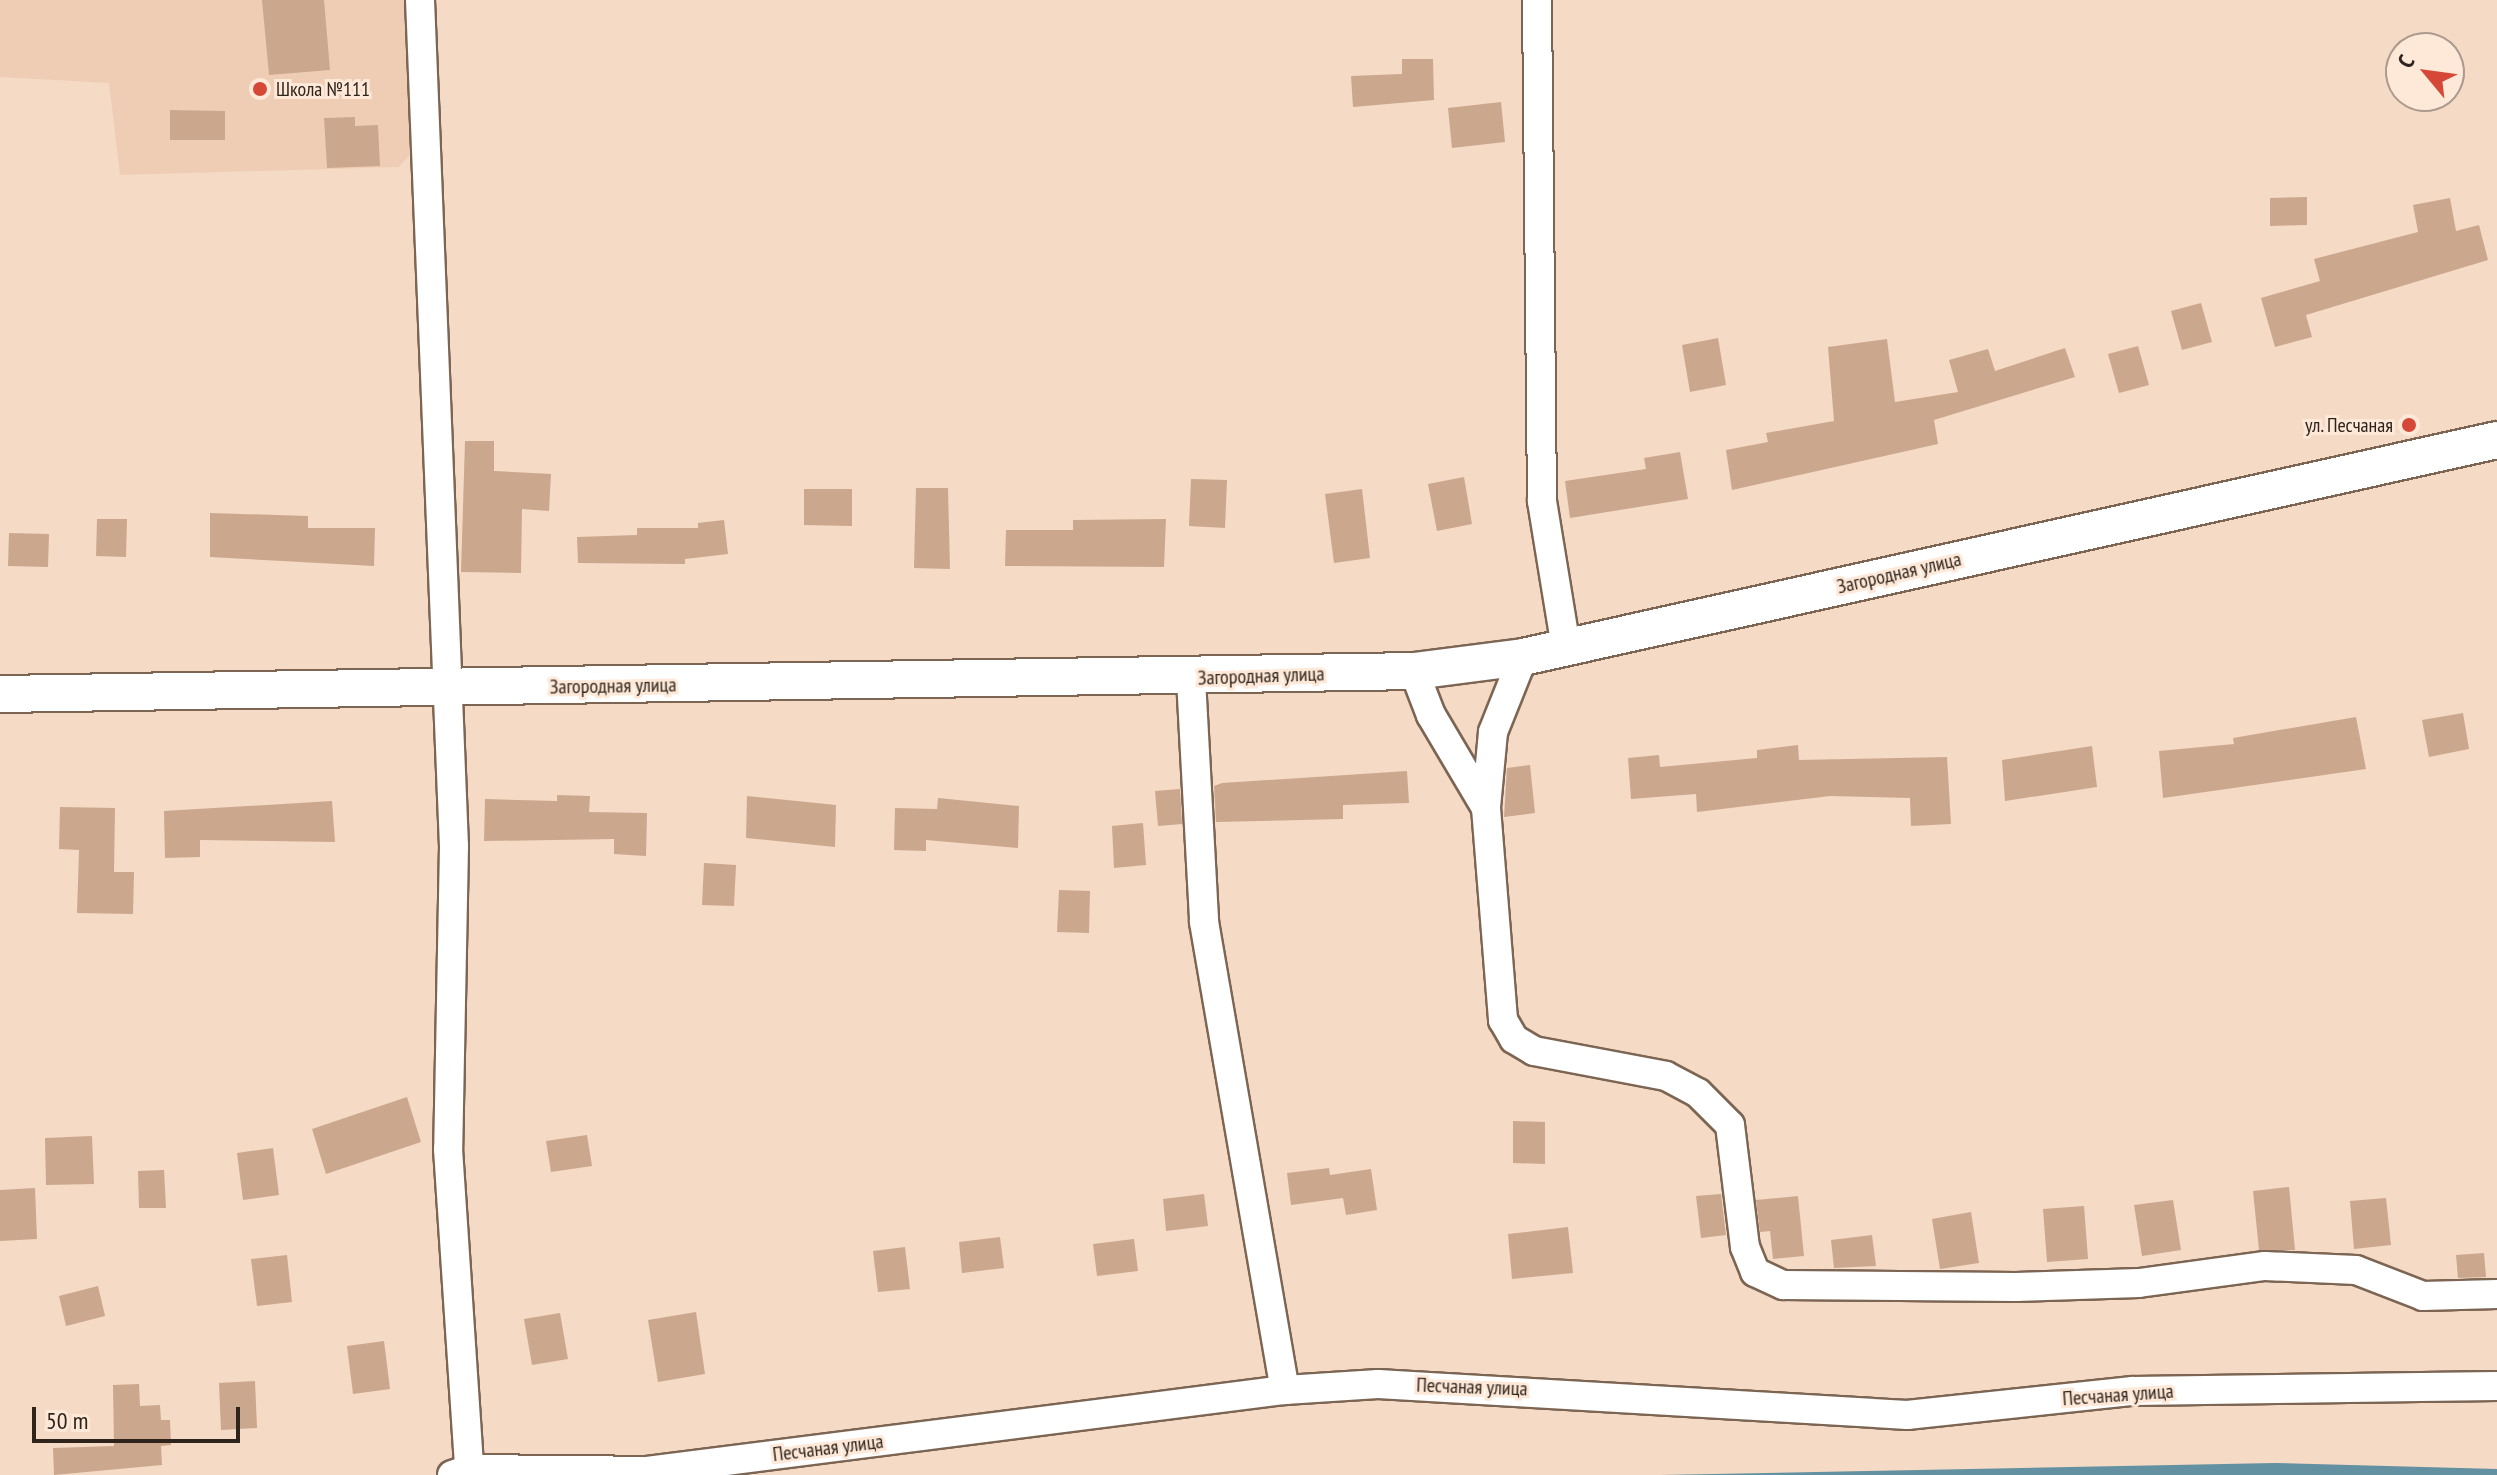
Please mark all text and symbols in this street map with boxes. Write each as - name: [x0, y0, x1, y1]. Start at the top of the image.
- north arrow: [2385, 32, 2465, 112]
- text: С: [2391, 50, 2420, 73]
- place label: Школа №111: [276, 77, 370, 101]
- marker: Школа №111: [251, 80, 269, 98]
- place label: ул. Песчаная: [2304, 413, 2393, 437]
- marker: ул. Песчаная: [2400, 416, 2418, 434]
- street label: Загородная улица: [1835, 547, 1963, 599]
- street label: Загородная улица: [1197, 662, 1325, 690]
- street label: Загородная улица: [549, 673, 677, 699]
- street label: Песчаная улица: [1416, 1373, 1528, 1401]
- street label: Песчаная улица: [2062, 1379, 2174, 1411]
- scale bar: [36, 1391, 244, 1441]
- text: 50 m: [46, 1405, 88, 1436]
- street label: Песчаная улица: [771, 1429, 885, 1467]

